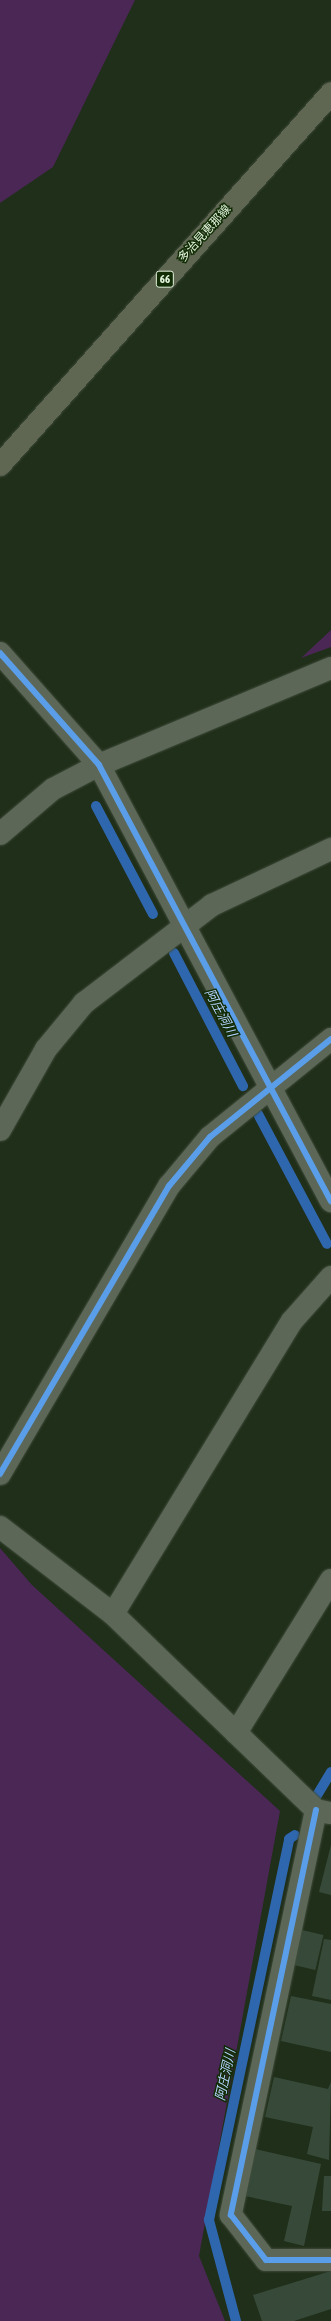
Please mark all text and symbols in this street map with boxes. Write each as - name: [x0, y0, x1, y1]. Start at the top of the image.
- street label: 多治見恵那線: [176, 202, 234, 266]
- road number: 66: [155, 270, 175, 288]
- water label: 阿庄洞川: [201, 986, 239, 1040]
- water label: 阿庄洞川: [213, 2048, 239, 2102]

